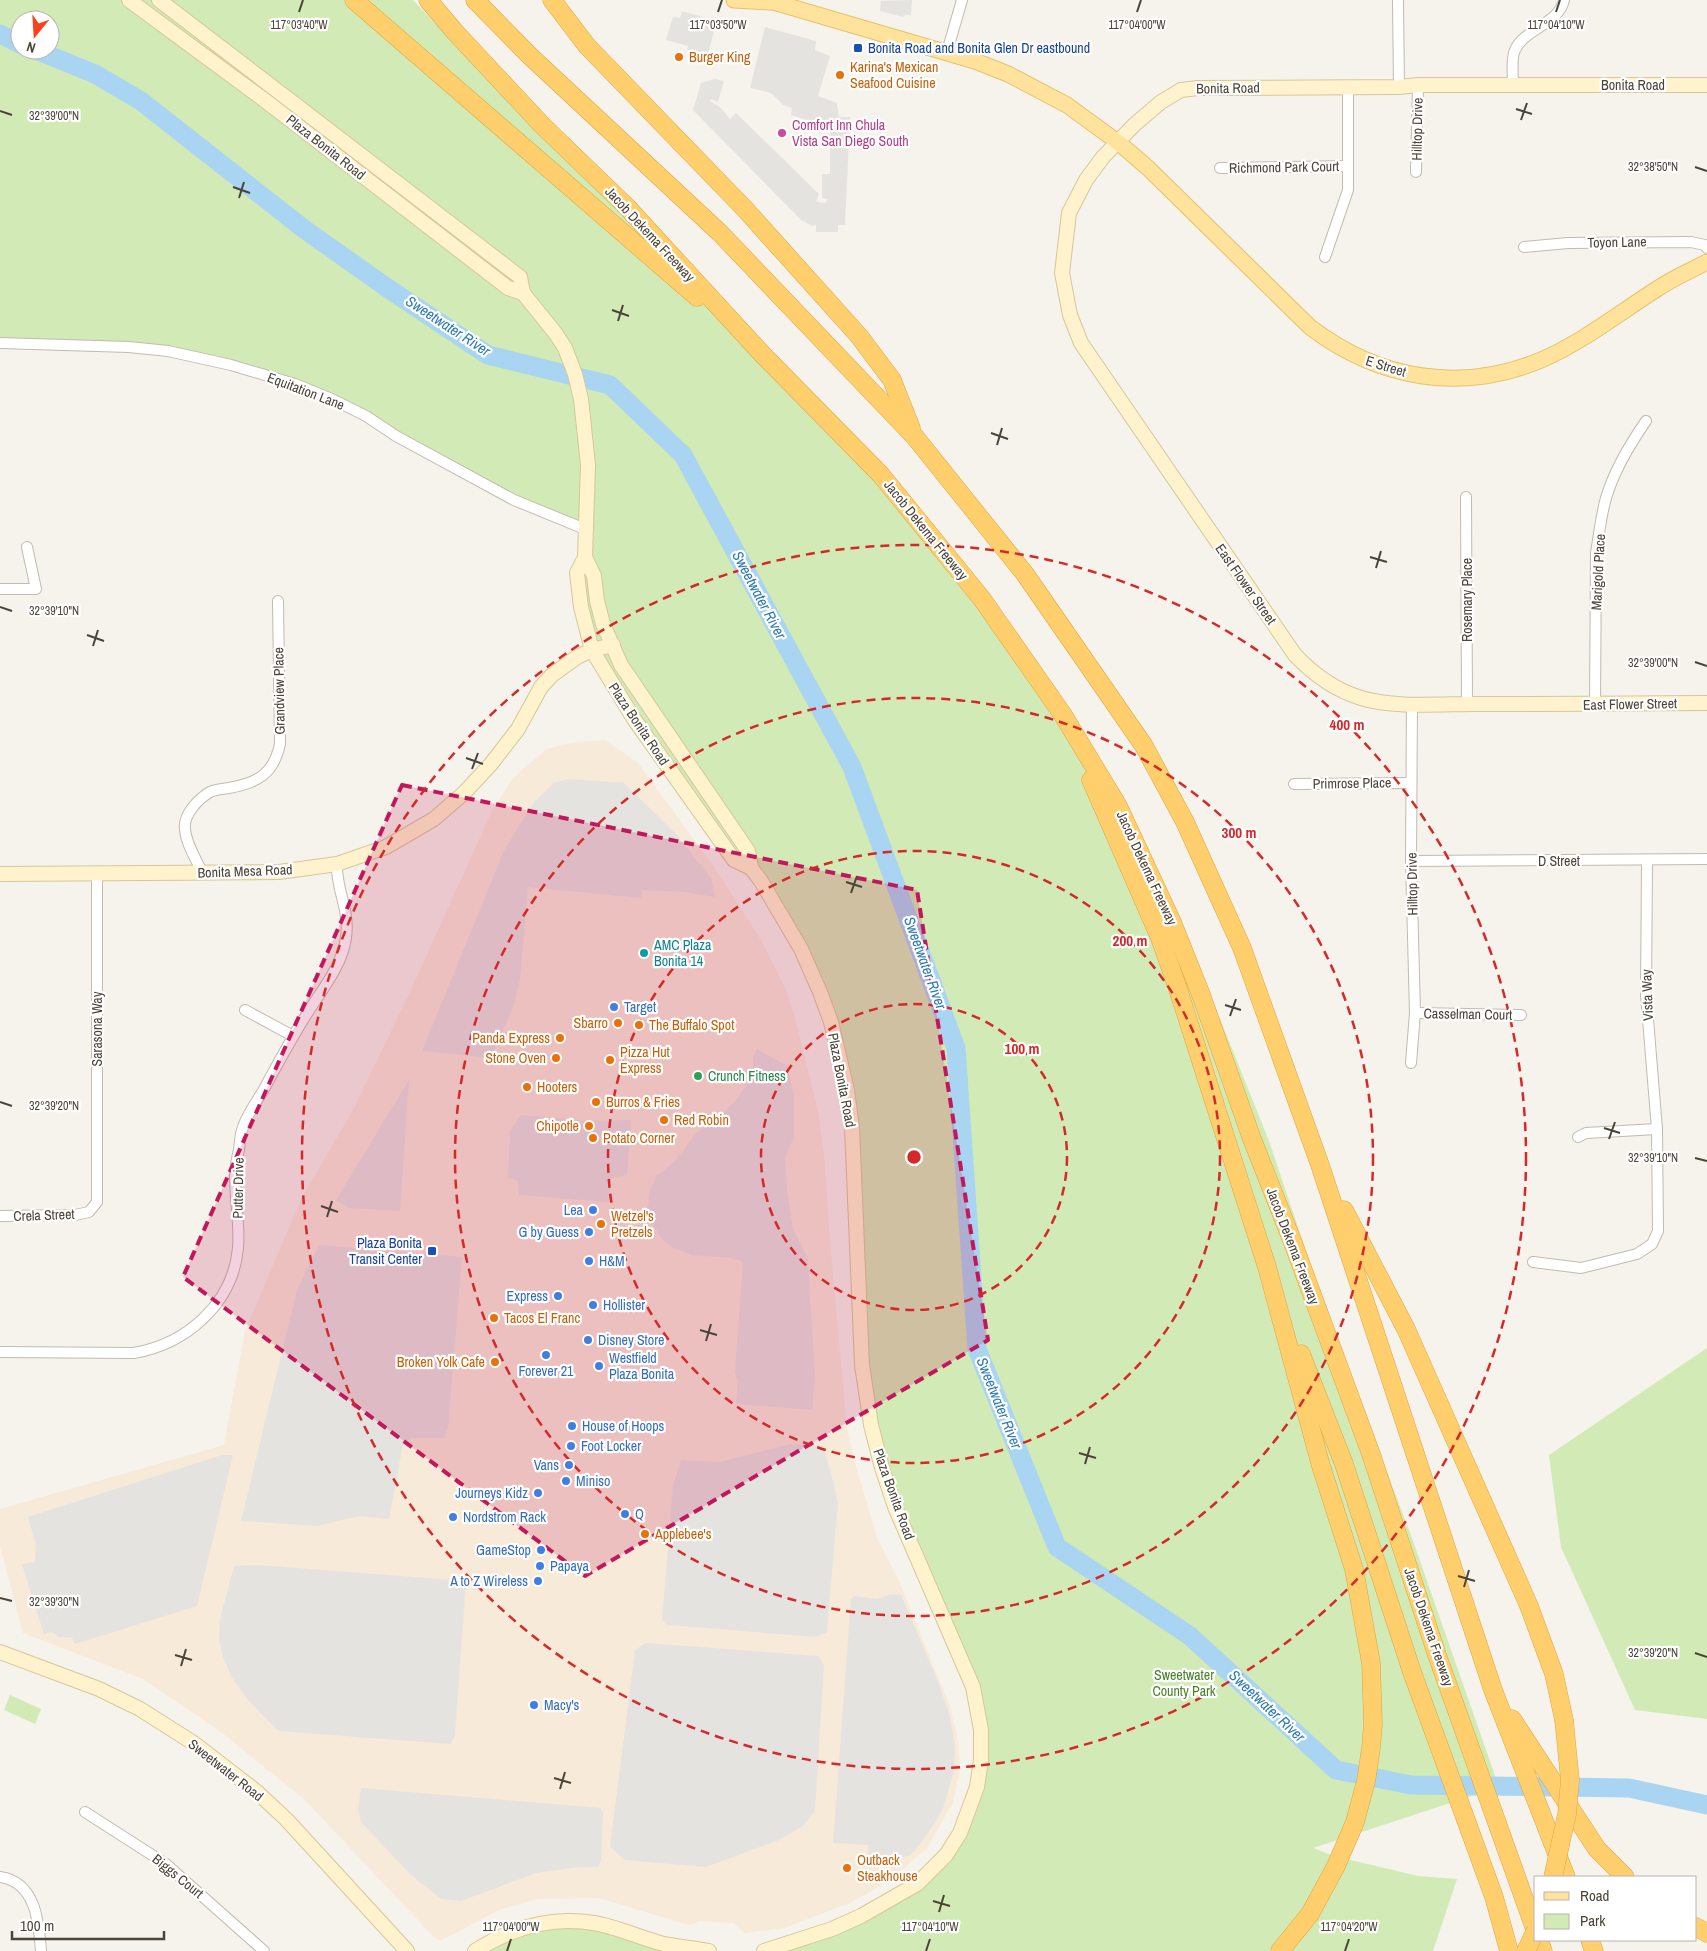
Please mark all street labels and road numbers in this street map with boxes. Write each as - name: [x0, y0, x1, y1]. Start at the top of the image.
- street label: Bonita Road: [1601, 76, 1665, 94]
- street label: Bonita Road: [1196, 78, 1260, 98]
- street label: Hilltop Drive: [1407, 97, 1427, 161]
- street label: Plaza Bonita Road: [283, 110, 369, 184]
- street label: Richmond Park Court: [1229, 157, 1339, 177]
- street label: Jacob Dekema Freeway: [601, 183, 699, 286]
- street label: Toyon Lane: [1587, 232, 1647, 252]
- street label: E Street: [1364, 351, 1408, 381]
- street label: Equitation Lane: [265, 368, 347, 414]
- street label: Jacob Dekema Freeway: [880, 476, 972, 584]
- street label: Marigold Place: [1587, 533, 1609, 611]
- street label: East Flower Street: [1212, 540, 1280, 628]
- street label: Rosemary Place: [1458, 558, 1476, 642]
- street label: Grandview Place: [269, 647, 289, 735]
- street label: Plaza Bonita Road: [605, 679, 673, 769]
- street label: East Flower Street: [1583, 694, 1677, 714]
- street label: Primrose Place: [1313, 773, 1391, 793]
- street label: Jacob Dekema Freeway: [1113, 808, 1181, 928]
- street label: Hilltop Drive: [1402, 852, 1422, 916]
- street label: D Street: [1538, 852, 1580, 870]
- street label: Bonita Mesa Road: [197, 860, 293, 882]
- street label: Vista Way: [1637, 969, 1657, 1021]
- street label: Sarasona Way: [88, 991, 106, 1066]
- street label: Casselman Court: [1424, 1004, 1512, 1024]
- street label: Plaza Bonita Road: [824, 1031, 860, 1129]
- street label: Putter Drive: [228, 1157, 248, 1219]
- street label: Jacob Dekema Freeway: [1262, 1185, 1324, 1307]
- street label: Crela Street: [13, 1205, 75, 1225]
- street label: Plaza Bonita Road: [869, 1446, 919, 1542]
- street label: Jacob Dekema Freeway: [1400, 1566, 1458, 1689]
- street label: Sweetwater Road: [185, 1735, 267, 1805]
- street label: Biggs Court: [149, 1850, 207, 1902]

